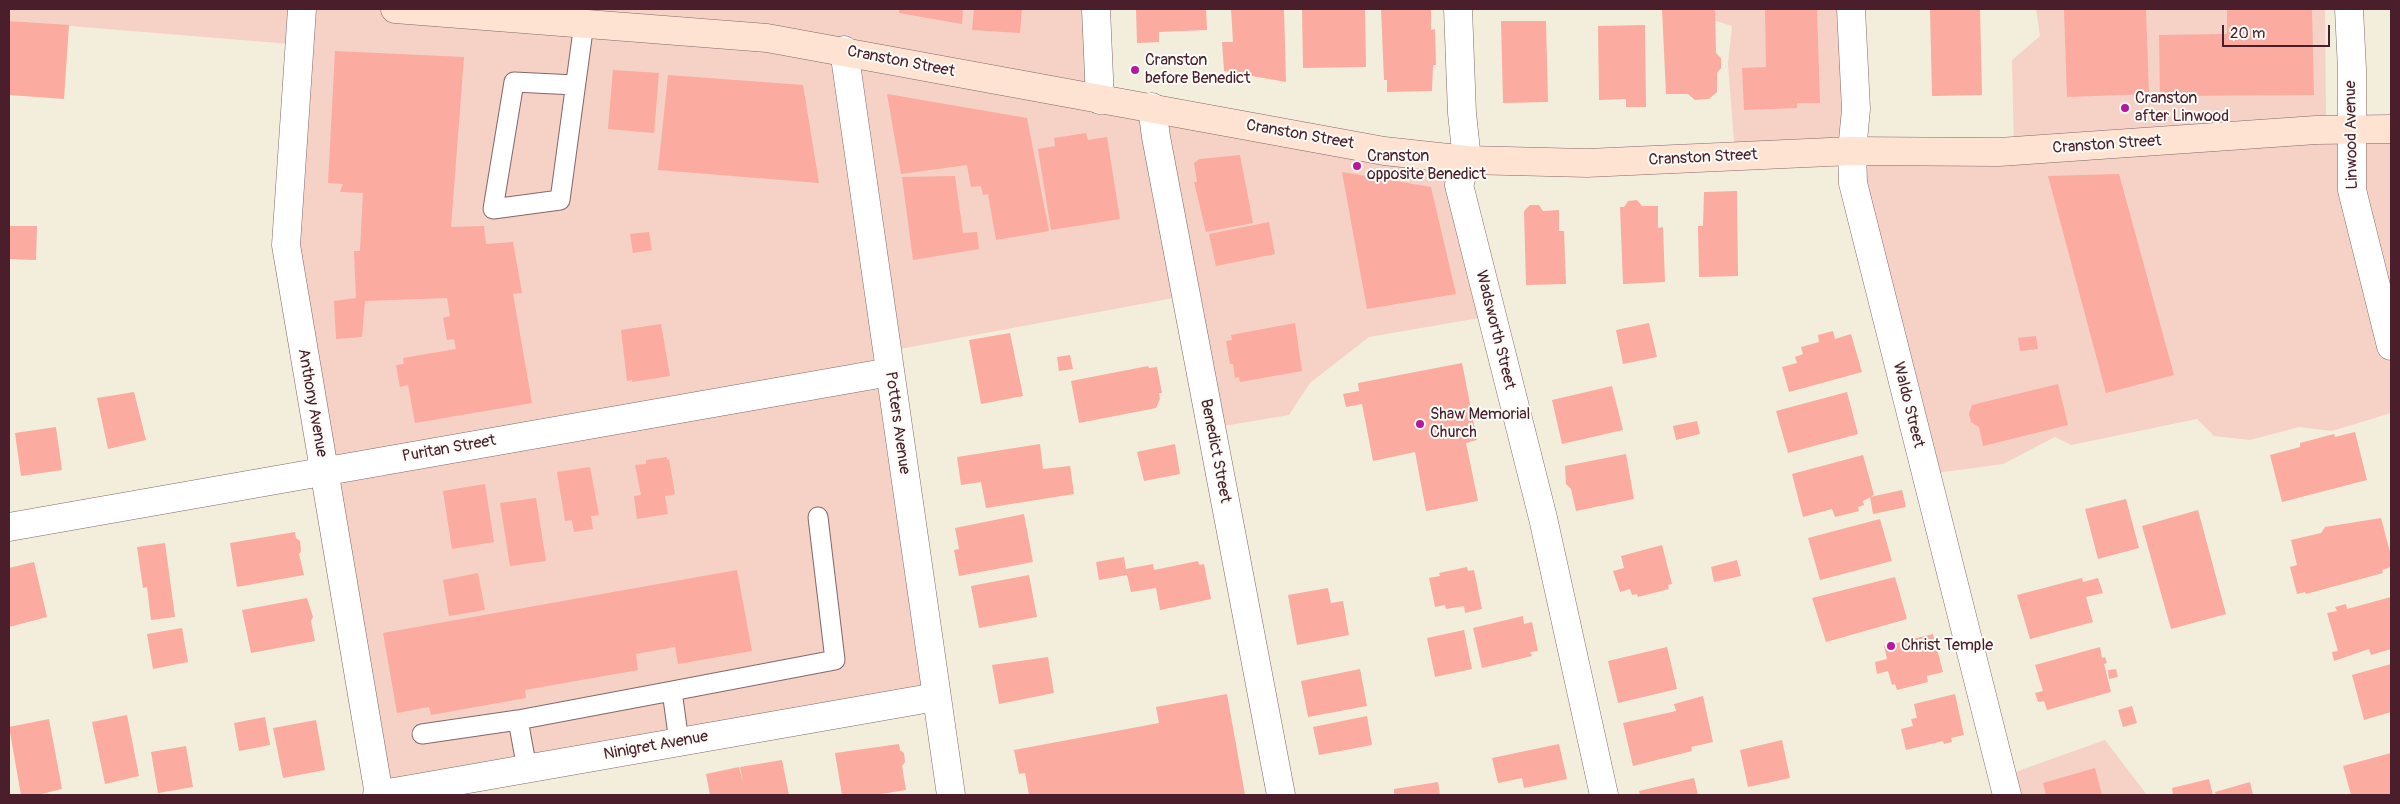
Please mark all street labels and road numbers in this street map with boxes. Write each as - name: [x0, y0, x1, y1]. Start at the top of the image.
- street label: Cranston Street: [846, 42, 956, 82]
- street label: Linwood Avenue: [2341, 80, 2363, 190]
- street label: Cranston Street: [1245, 116, 1355, 154]
- street label: Cranston Street: [2052, 132, 2162, 158]
- street label: Cranston Street: [1648, 146, 1758, 170]
- street label: Wadsworth Street: [1471, 268, 1519, 392]
- street label: Anthony Avenue: [293, 347, 331, 459]
- street label: Waldo Street: [1888, 360, 1928, 450]
- street label: Potters Avenue: [880, 370, 914, 476]
- street label: Benedict Street: [1195, 397, 1235, 505]
- street label: Puritan Street: [401, 431, 497, 467]
- street label: Ninigret Avenue: [602, 727, 710, 765]

